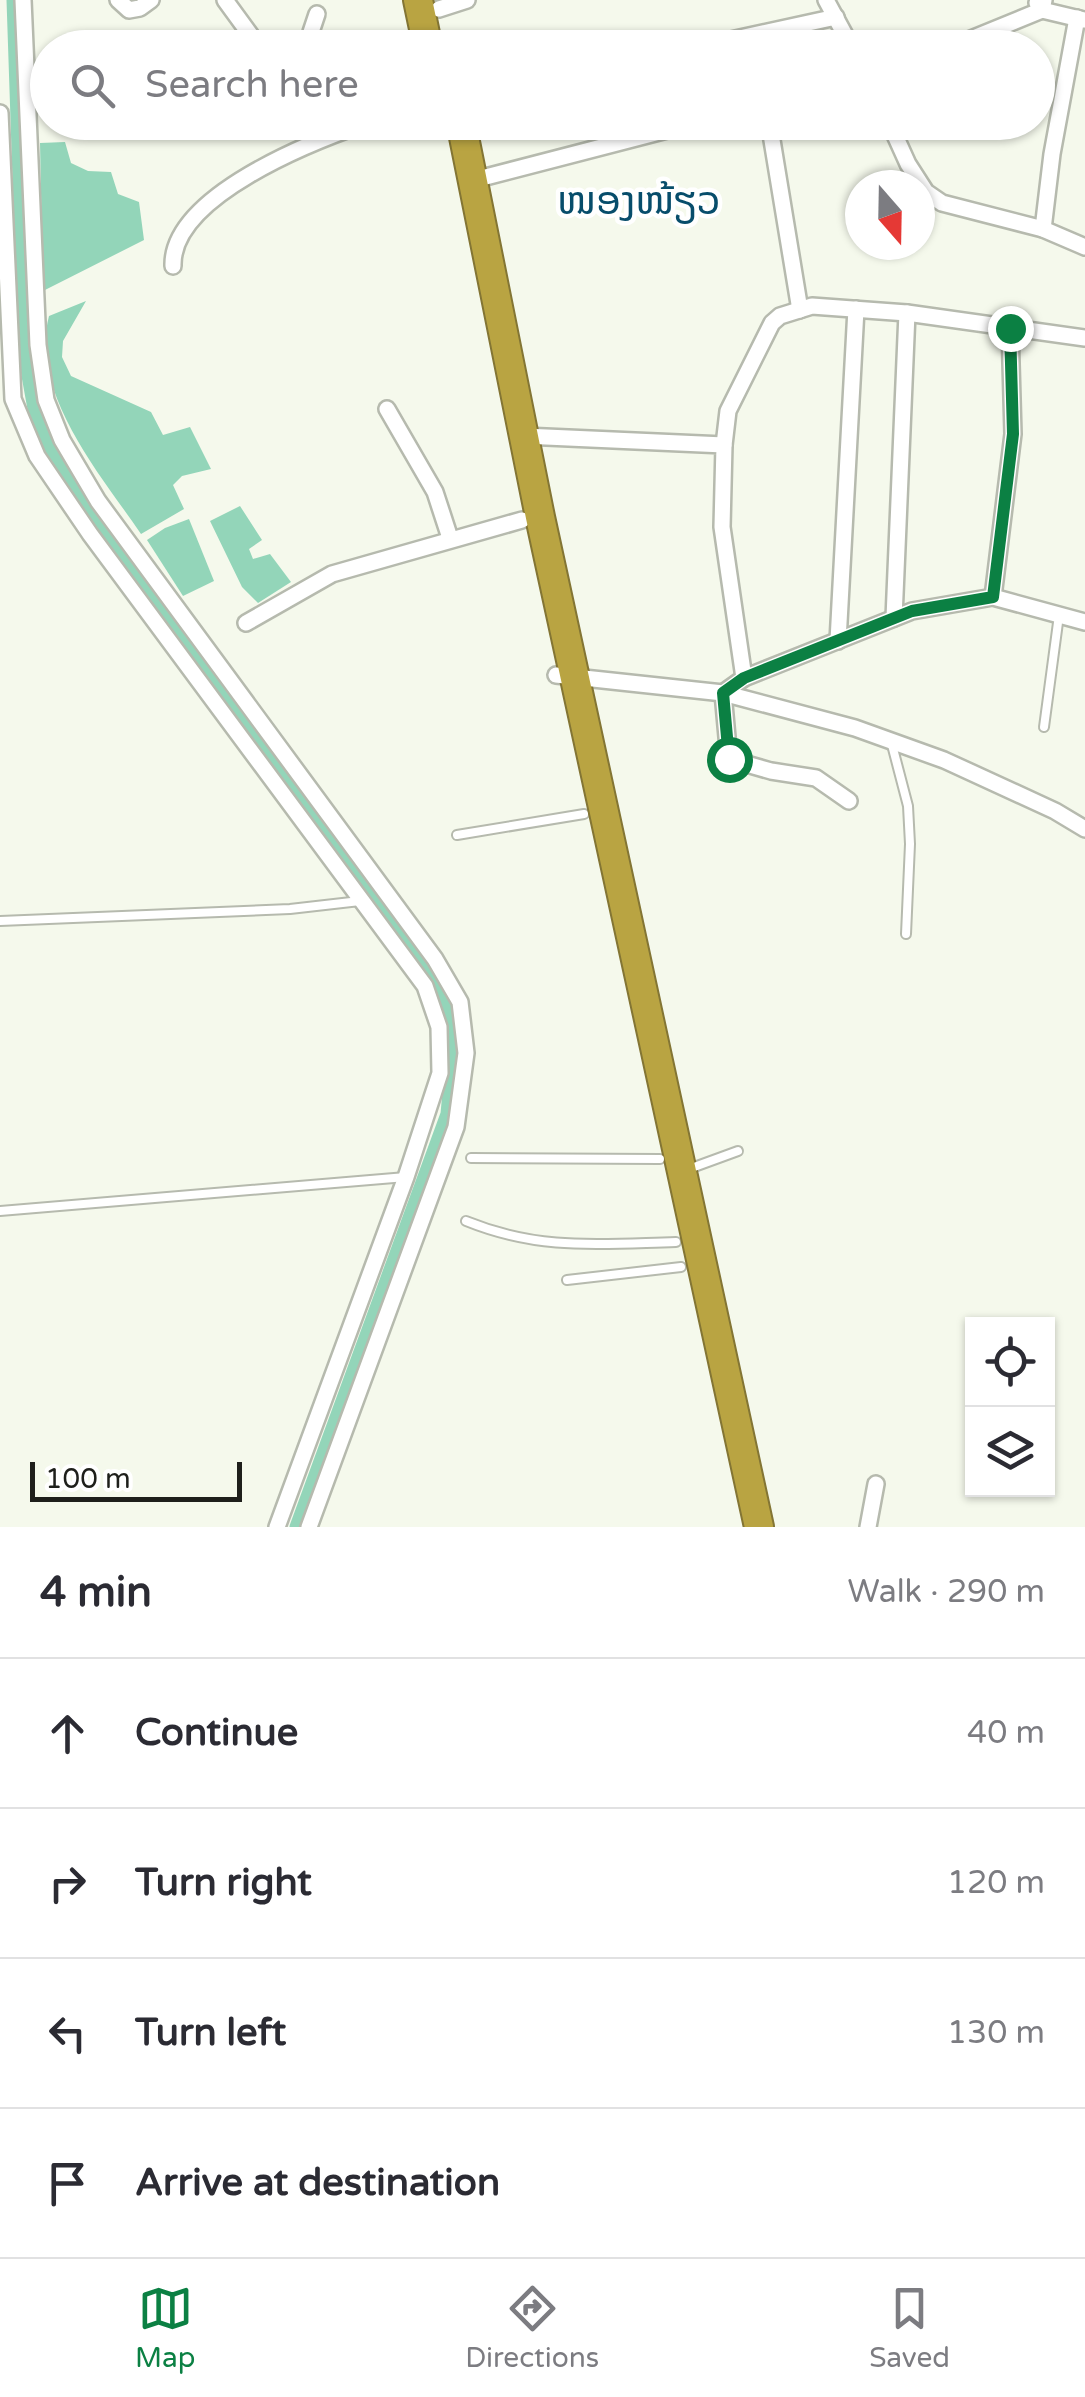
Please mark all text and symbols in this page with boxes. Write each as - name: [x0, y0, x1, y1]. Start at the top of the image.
- search box: [30, 30, 1055, 140]
- icon: search: [65, 58, 120, 113]
- text: Search here: [145, 62, 359, 108]
- north arrow: [845, 170, 935, 260]
- district label: ໜອງໜ້ຽວ: [557, 177, 721, 225]
- route end: [988, 306, 1034, 352]
- route start: [707, 737, 753, 783]
- map controls: [965, 1317, 1055, 1497]
- button: locate: [965, 1317, 1055, 1407]
- button: layers: [965, 1407, 1055, 1497]
- scale bar: [30, 1457, 242, 1502]
- text: 100 m: [45, 1462, 131, 1496]
- text: 4 min: [40, 1567, 152, 1618]
- text: Walk · 290 m: [848, 1573, 1045, 1611]
- icon: ahead: [40, 1706, 95, 1761]
- text: Continue: [135, 1710, 298, 1756]
- text: 40 m: [967, 1714, 1045, 1752]
- icon: right: [40, 1856, 95, 1911]
- text: Turn right: [135, 1860, 312, 1906]
- text: 120 m: [947, 1864, 1045, 1902]
- icon: left: [40, 2006, 95, 2061]
- text: Turn left: [135, 2010, 286, 2056]
- text: 130 m: [947, 2014, 1045, 2052]
- icon: arrive: [40, 2156, 95, 2211]
- text: Arrive at destination: [135, 2160, 500, 2206]
- tab: Map: [135, 2281, 195, 2375]
- tab: Directions: [465, 2281, 599, 2375]
- tab: Saved: [869, 2281, 950, 2375]

